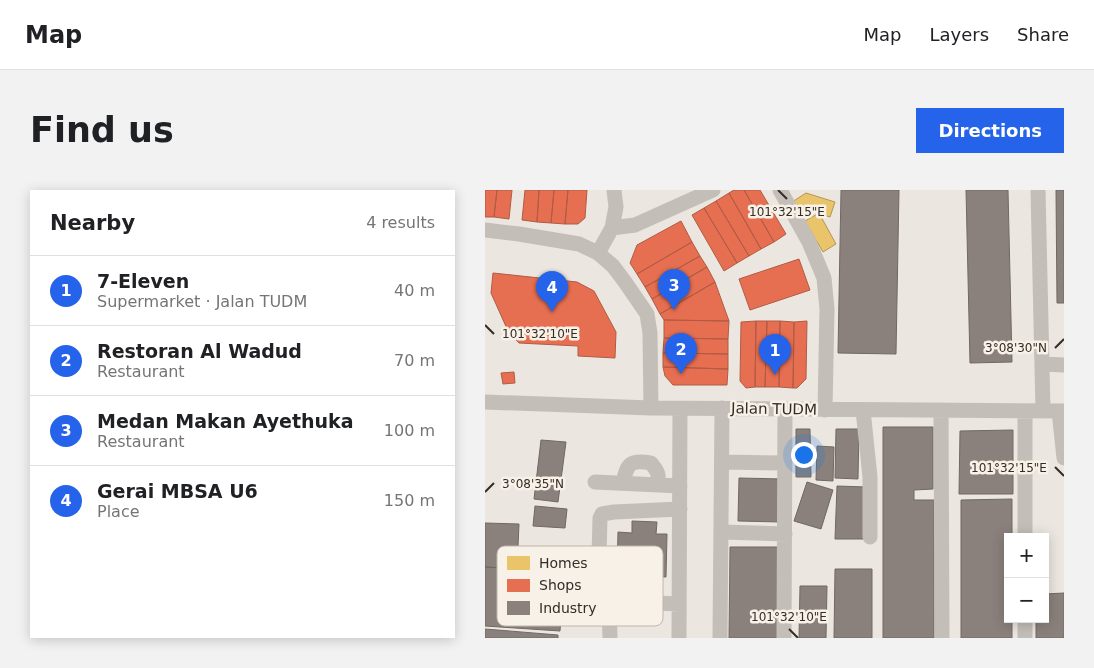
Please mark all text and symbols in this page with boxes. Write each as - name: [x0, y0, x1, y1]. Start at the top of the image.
- text: Map: [25, 21, 82, 49]
- text: Map: [863, 24, 901, 45]
- text: Layers: [929, 24, 989, 45]
- text: Share: [1017, 24, 1069, 45]
- button: Directions: [916, 108, 1064, 153]
- text: Find us: [30, 110, 174, 150]
- text: 101°32'15"E: [749, 205, 825, 219]
- text: Nearby: [50, 211, 135, 235]
- text: 4 results: [366, 213, 435, 232]
- pin: 3: [658, 269, 690, 310]
- text: 7-Eleven: [97, 270, 189, 292]
- pin: 4: [536, 271, 568, 312]
- text: 1: [60, 281, 72, 300]
- text: 40 m: [394, 281, 435, 300]
- text: Supermarket · Jalan TUDM: [97, 292, 307, 311]
- text: 101°32'10"E: [502, 327, 578, 341]
- pin: 2: [665, 333, 697, 374]
- pin: 1: [759, 334, 791, 375]
- text: Restoran Al Wadud: [97, 340, 302, 362]
- text: 3°08'30"N: [985, 341, 1047, 355]
- text: 2: [60, 351, 72, 370]
- text: 70 m: [394, 351, 435, 370]
- text: Restaurant: [97, 362, 185, 381]
- street label: Jalan TUDM: [730, 399, 817, 419]
- text: Medan Makan Ayethuka: [97, 410, 354, 432]
- text: 3: [60, 421, 72, 440]
- text: 100 m: [384, 421, 435, 440]
- text: Restaurant: [97, 432, 185, 451]
- your location: [791, 442, 817, 468]
- text: 101°32'15"E: [971, 461, 1047, 475]
- text: 3°08'35"N: [502, 477, 564, 491]
- text: Gerai MBSA U6: [97, 480, 258, 502]
- text: 4: [60, 491, 72, 510]
- text: 150 m: [384, 491, 435, 510]
- text: Place: [97, 502, 140, 521]
- map controls: [1004, 533, 1049, 623]
- button: +: [1004, 533, 1049, 578]
- legend: [497, 546, 663, 626]
- text: Homes: [539, 555, 588, 571]
- text: Shops: [539, 577, 582, 593]
- button: −: [1004, 578, 1049, 623]
- text: Industry: [539, 600, 597, 616]
- text: 101°32'10"E: [751, 610, 827, 624]

